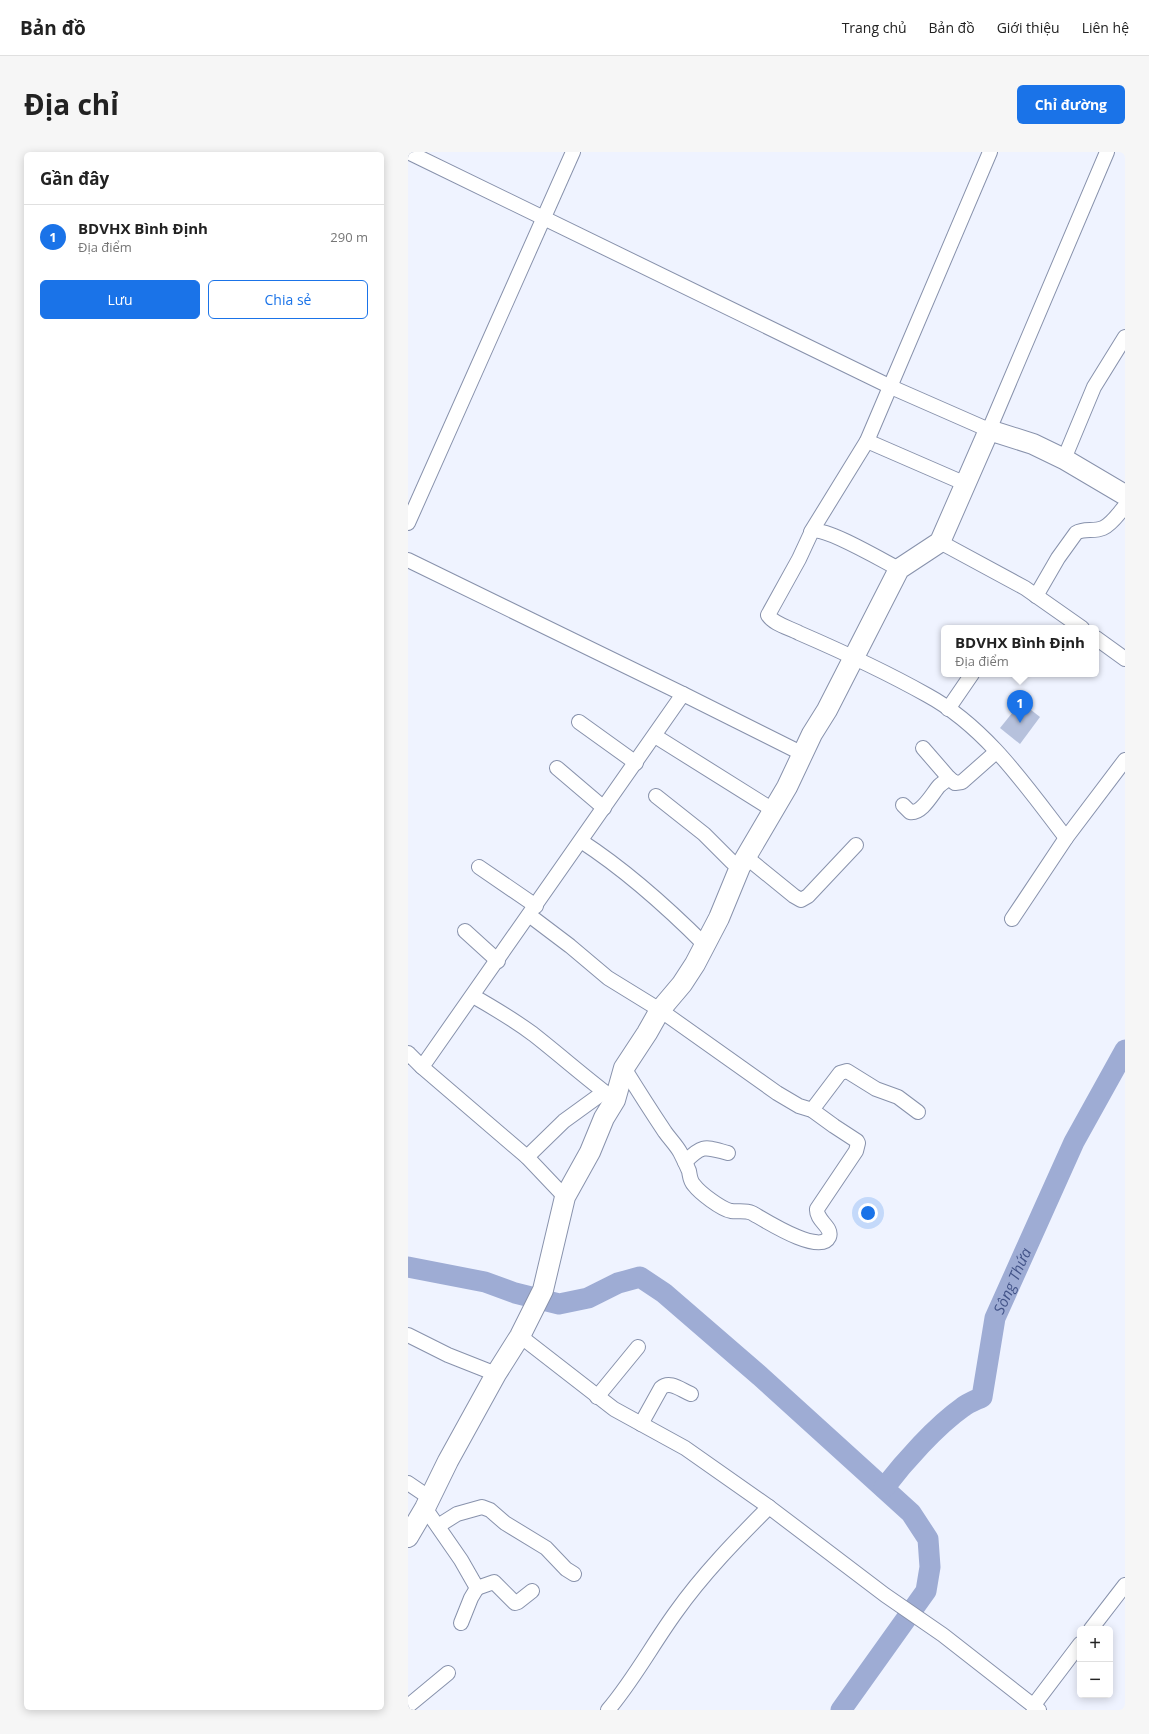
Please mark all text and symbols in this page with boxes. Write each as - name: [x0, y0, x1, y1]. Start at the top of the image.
- text: Bản đồ: [20, 15, 86, 41]
- text: Trang chủ: [842, 18, 907, 37]
- text: Bản đồ: [929, 18, 975, 37]
- text: Giới thiệu: [997, 18, 1060, 37]
- text: Liên hệ: [1082, 18, 1129, 37]
- text: Địa chỉ: [24, 85, 119, 123]
- button: Chỉ đường: [1017, 85, 1125, 124]
- text: Gần đây: [40, 167, 109, 190]
- text: BDVHX Bình Định: [78, 218, 208, 238]
- text: 1: [49, 228, 57, 246]
- text: 290 m: [330, 228, 368, 246]
- text: Địa điểm: [78, 238, 132, 256]
- button: Lưu: [40, 280, 200, 319]
- button: Chia sẻ: [208, 280, 368, 319]
- popup: [941, 625, 1099, 677]
- text: BDVHX Bình Định: [955, 632, 1085, 652]
- text: Địa điểm: [955, 652, 1009, 670]
- pin: 1: [1007, 690, 1033, 723]
- your location: [858, 1203, 878, 1223]
- water label: Sông Thứa: [988, 1244, 1036, 1317]
- map controls: [1077, 1626, 1113, 1698]
- button: +: [1077, 1626, 1113, 1662]
- button: −: [1077, 1662, 1113, 1698]

